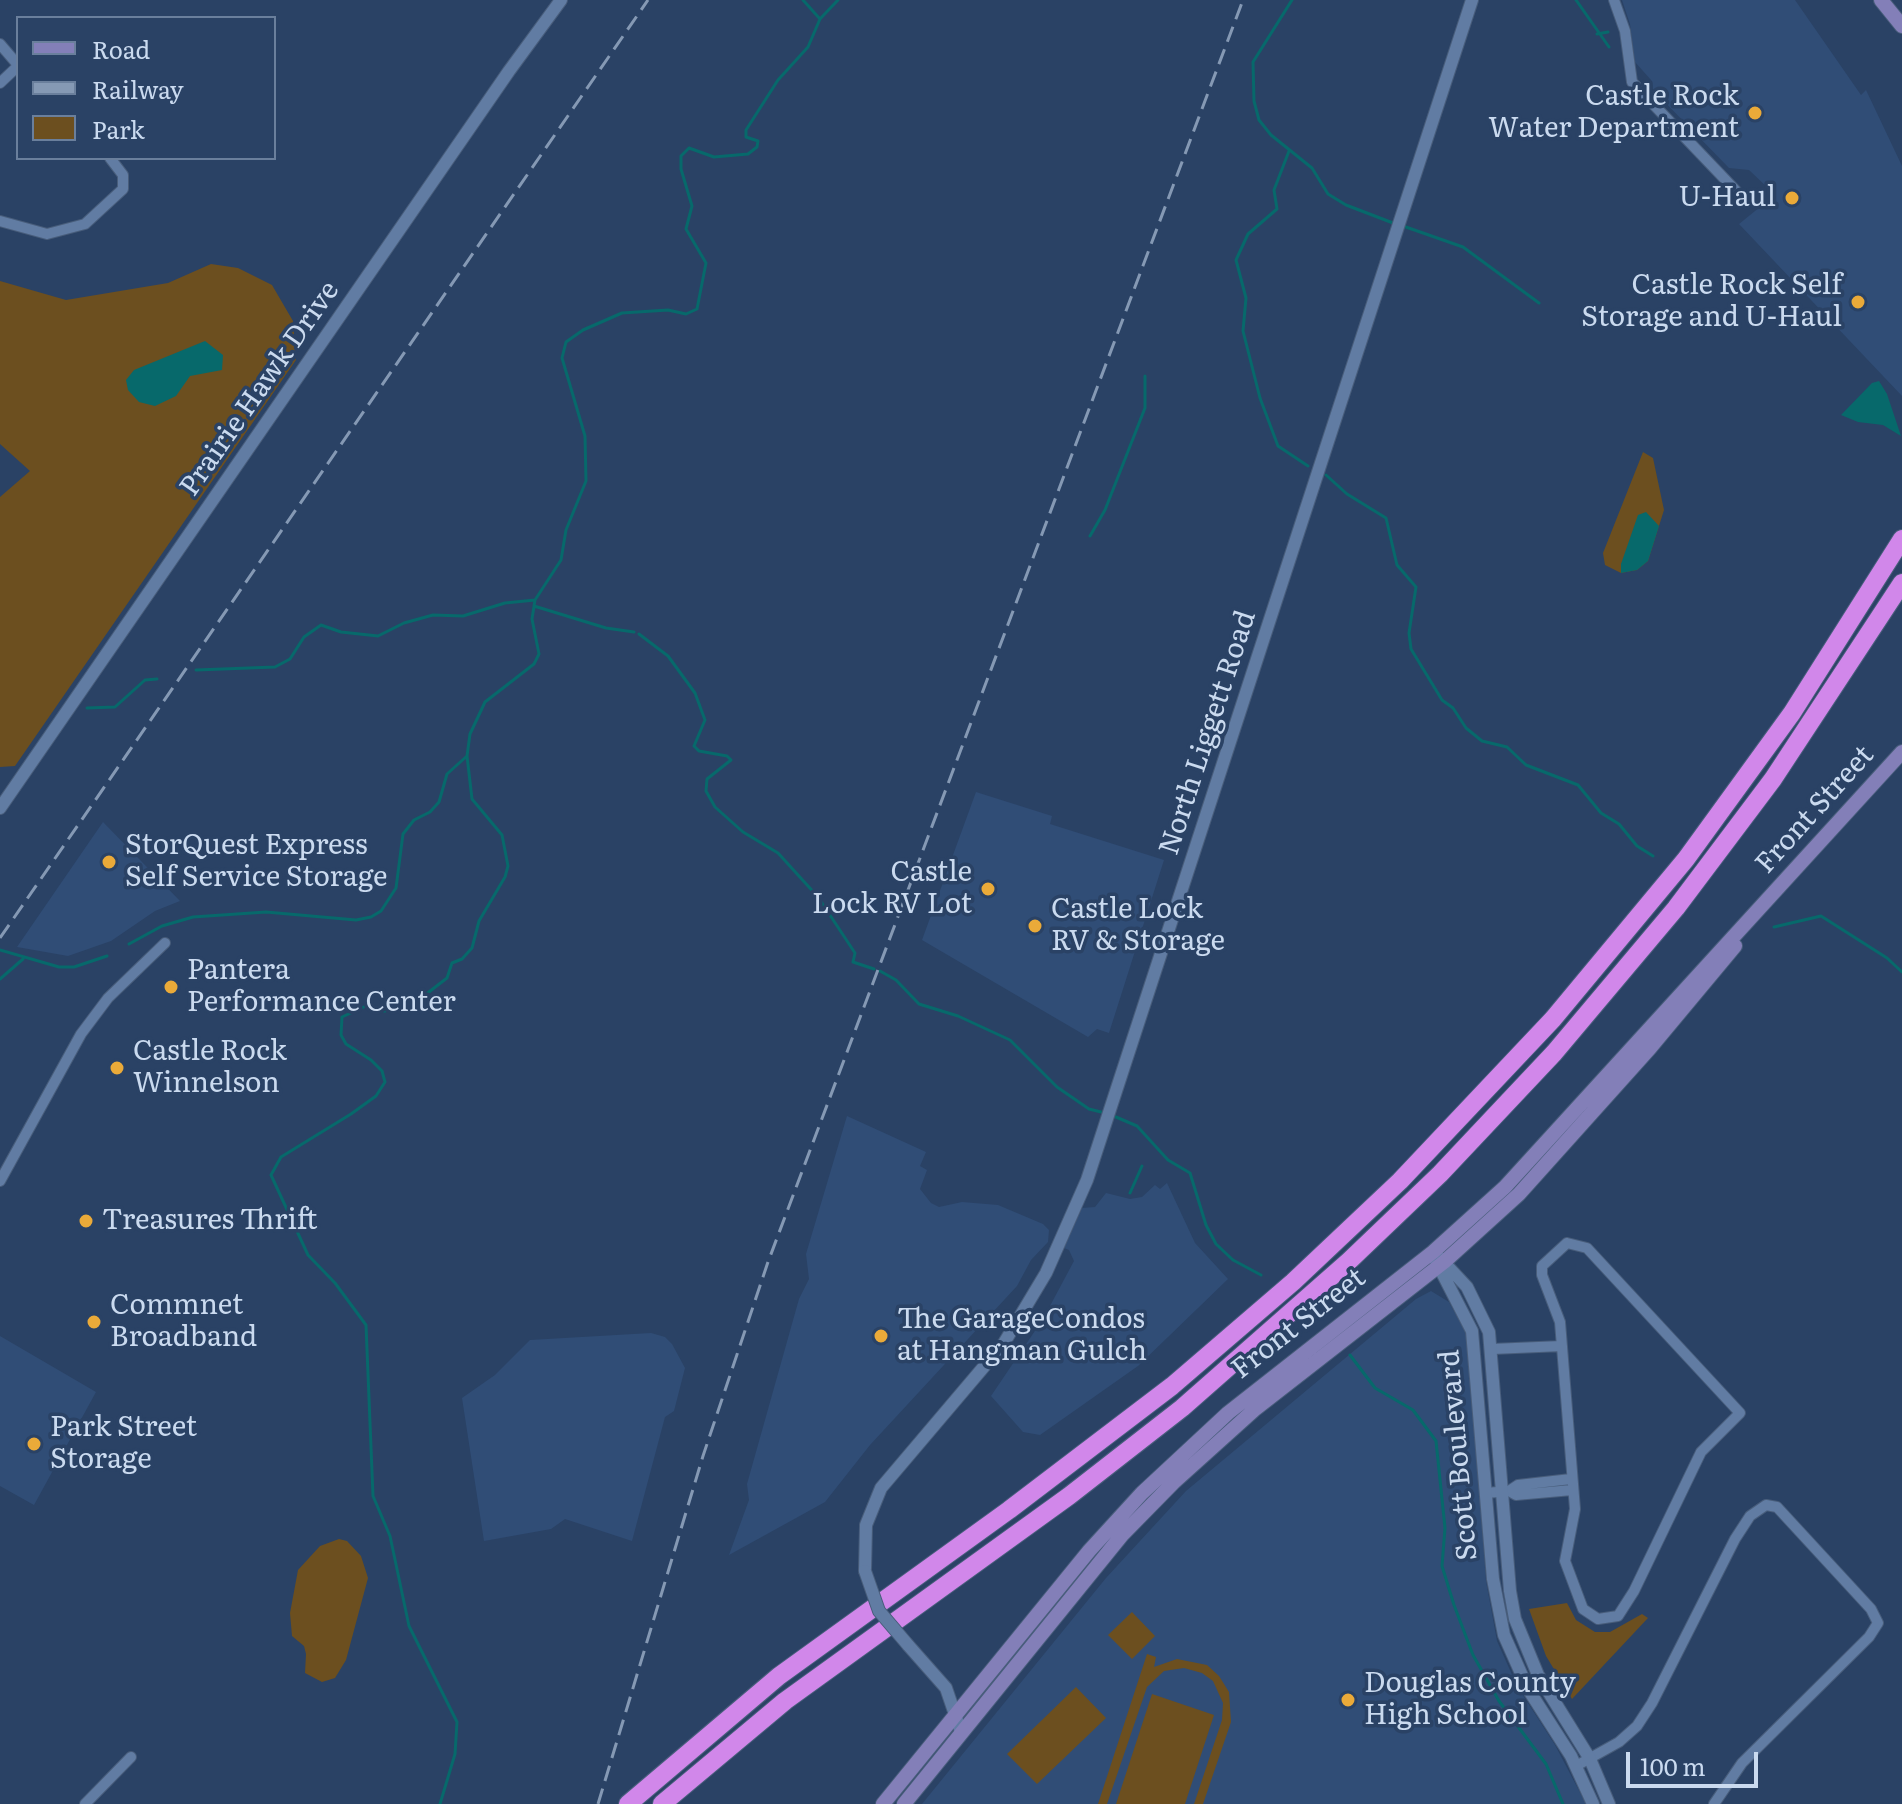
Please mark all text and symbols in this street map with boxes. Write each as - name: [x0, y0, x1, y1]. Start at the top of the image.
- legend: [16, 16, 276, 160]
- text: Road: [92, 31, 150, 66]
- text: Railway: [92, 71, 184, 106]
- place label: Castle Rock Water Department: [1488, 80, 1739, 146]
- marker: Castle Rock Water Department: [1746, 104, 1764, 122]
- text: Park: [92, 111, 145, 146]
- place label: U-Haul: [1678, 181, 1776, 215]
- marker: U-Haul: [1783, 189, 1801, 207]
- place label: Castle Rock Self Storage and U-Haul: [1581, 269, 1842, 335]
- street label: Prairie Hawk Drive: [173, 275, 347, 503]
- marker: Castle Rock Self Storage and U-Haul: [1849, 293, 1867, 311]
- street label: North Liggett Road: [1153, 607, 1263, 859]
- street label: Front Street: [1749, 739, 1881, 881]
- place label: StorQuest Express Self Service Storage: [125, 829, 387, 895]
- marker: StorQuest Express Self Service Storage: [100, 853, 118, 871]
- place label: Castle Lock RV Lot: [812, 856, 972, 922]
- marker: Castle Lock RV Lot: [979, 880, 997, 898]
- place label: Castle Lock RV & Storage: [1051, 893, 1225, 959]
- marker: Castle Lock RV & Storage: [1026, 917, 1044, 935]
- place label: Pantera Performance Center: [187, 954, 456, 1020]
- marker: Pantera Performance Center: [162, 978, 180, 996]
- place label: Castle Rock Winnelson: [133, 1035, 287, 1101]
- marker: Castle Rock Winnelson: [108, 1059, 126, 1077]
- place label: Treasures Thrift: [102, 1204, 317, 1238]
- marker: Treasures Thrift: [77, 1212, 95, 1230]
- street label: Front Street: [1225, 1261, 1373, 1387]
- place label: Commnet Broadband: [110, 1289, 257, 1355]
- place label: The GarageCondos at Hangman Gulch: [897, 1303, 1147, 1369]
- marker: Commnet Broadband: [85, 1313, 103, 1331]
- marker: The GarageCondos at Hangman Gulch: [872, 1327, 890, 1345]
- street label: Scott Boulevard: [1433, 1348, 1485, 1562]
- place label: Park Street Storage: [50, 1411, 197, 1477]
- marker: Park Street Storage: [25, 1435, 43, 1453]
- place label: Douglas County High School: [1364, 1667, 1576, 1733]
- marker: Douglas County High School: [1339, 1691, 1357, 1709]
- scale bar: [1630, 1736, 1762, 1786]
- text: 100 m: [1640, 1748, 1706, 1783]

